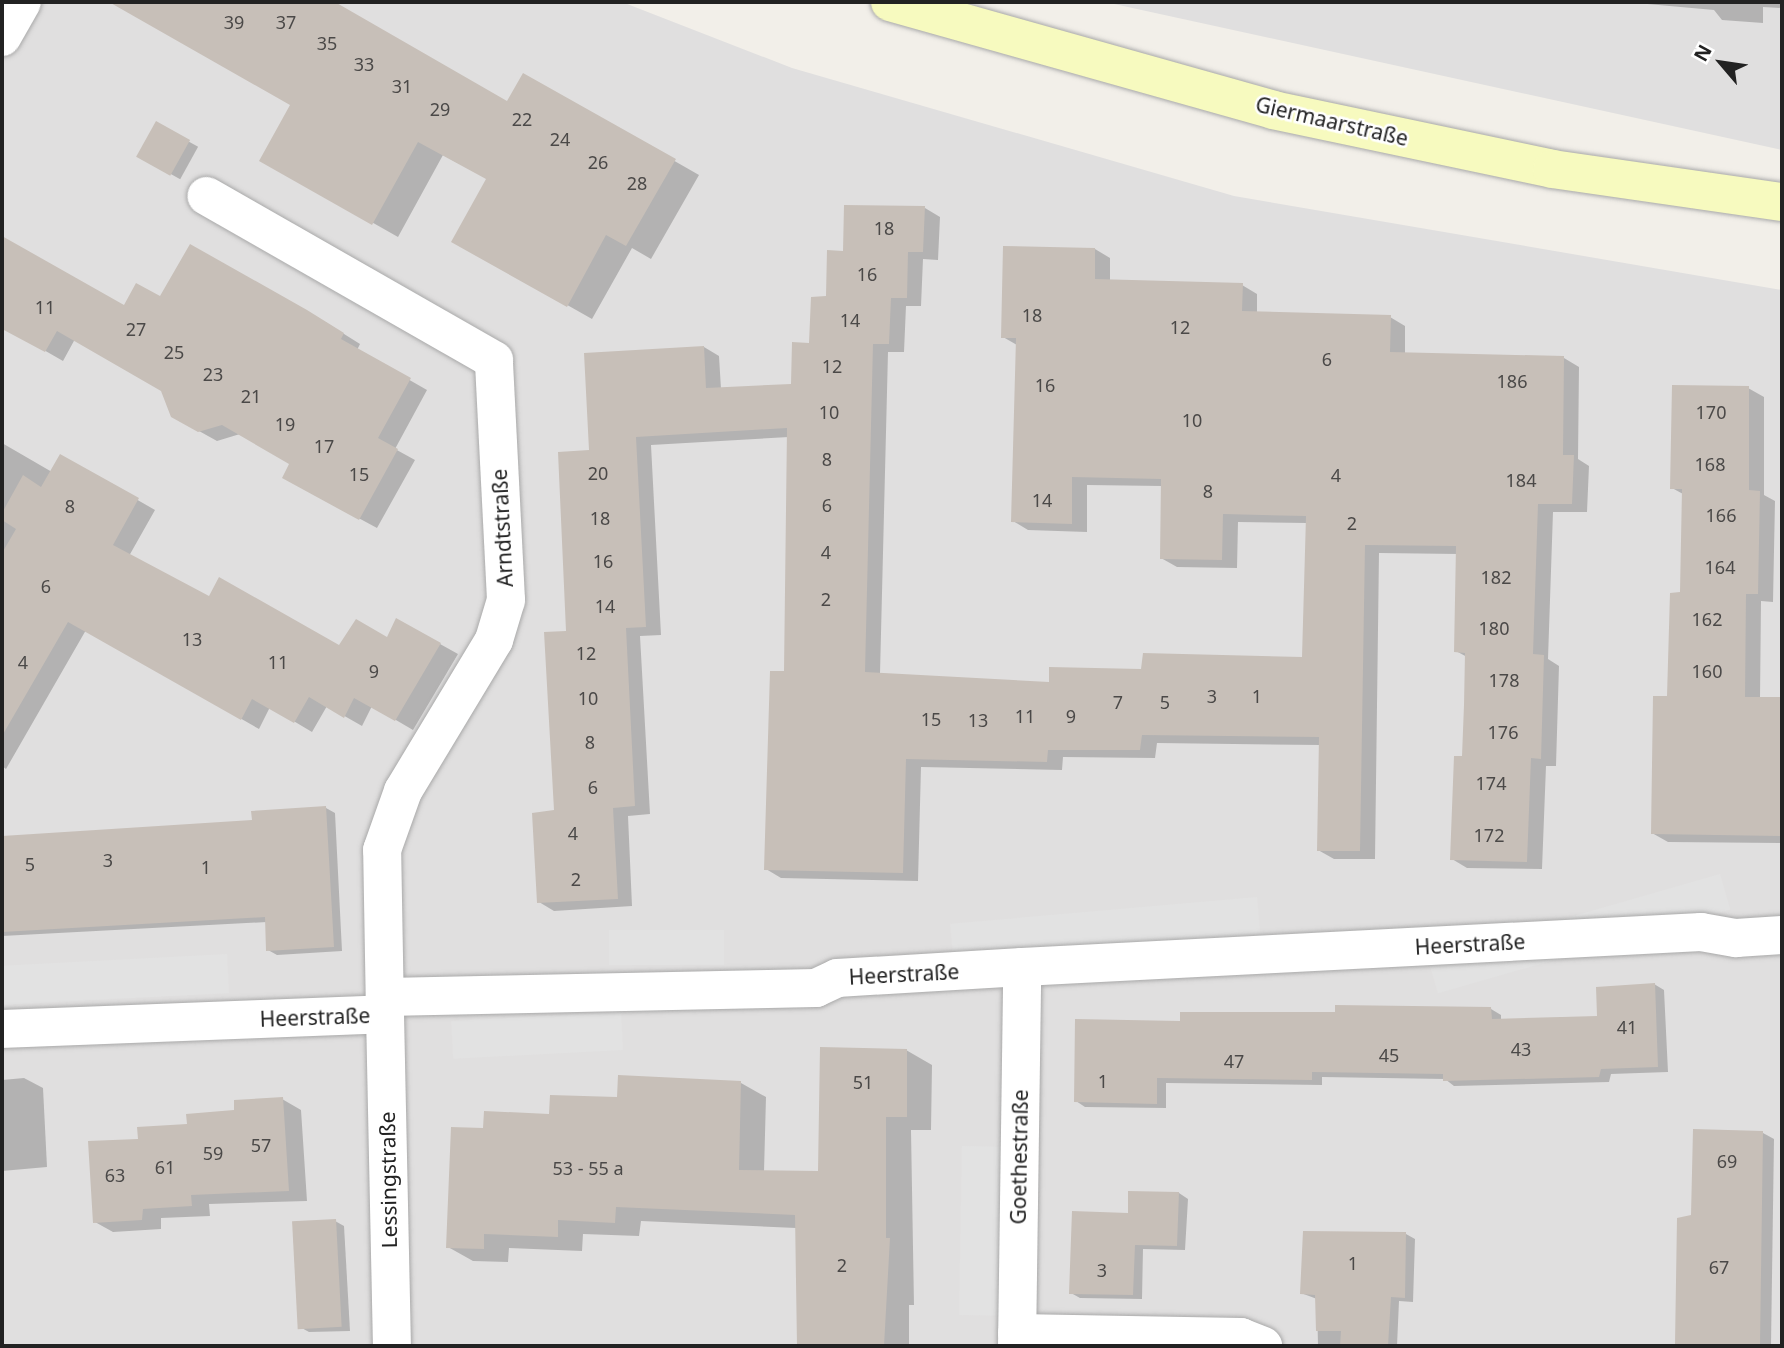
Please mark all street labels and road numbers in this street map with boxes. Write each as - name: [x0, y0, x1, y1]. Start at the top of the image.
- street label: Giermaarstraße: [1253, 91, 1411, 151]
- street label: Arndtstraße: [486, 468, 518, 588]
- street label: Heerstraße: [1414, 929, 1526, 959]
- street label: Heerstraße: [848, 959, 960, 989]
- street label: Heerstraße: [259, 1002, 371, 1032]
- street label: Goethestraße: [1005, 1089, 1033, 1225]
- street label: Lessingstraße: [374, 1111, 402, 1249]

